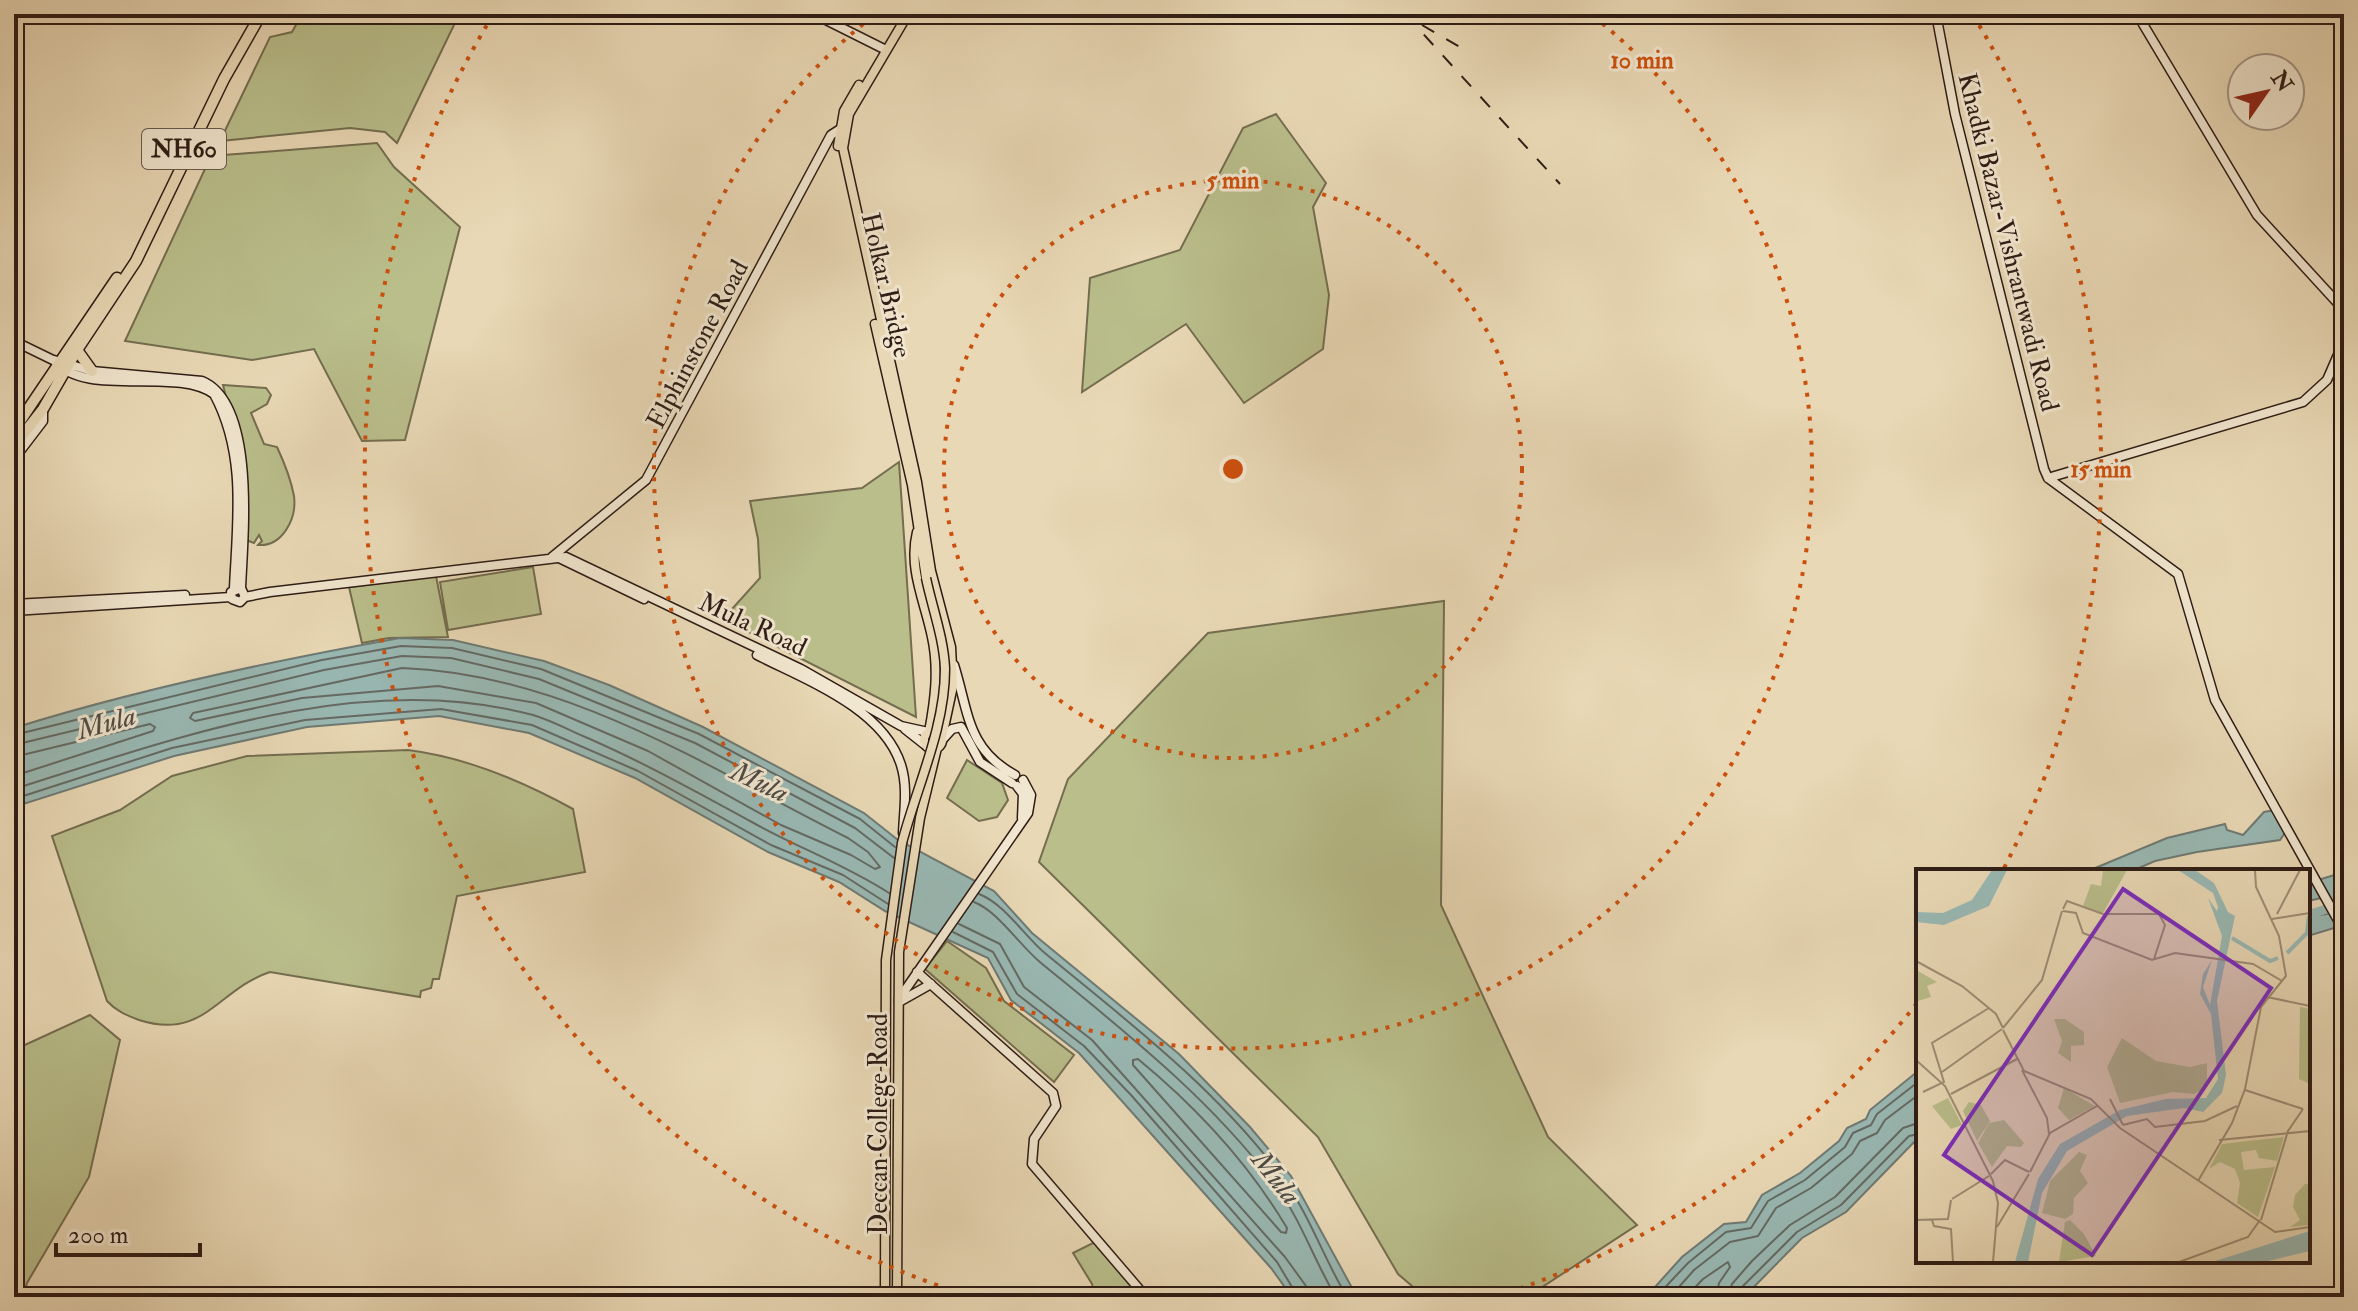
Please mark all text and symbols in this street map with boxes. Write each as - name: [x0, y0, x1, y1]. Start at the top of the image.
- text: 10 min: [1610, 45, 1674, 76]
- north arrow: [2226, 52, 2306, 132]
- text: N: [2264, 65, 2299, 98]
- street label: Khadki Bazar-Vishrantwadi Road: [1950, 70, 2066, 415]
- road number: NH60: [142, 129, 226, 169]
- text: 5 min: [1207, 165, 1260, 196]
- street label: Holkar Bridge: [854, 210, 918, 361]
- street label: Elphinstone Road: [640, 255, 757, 435]
- text: 15 min: [2070, 454, 2132, 485]
- centre of rings: [1219, 455, 1247, 483]
- street label: Mula Road: [694, 586, 812, 664]
- water label: Mula: [71, 698, 140, 749]
- water label: Mula: [723, 753, 794, 811]
- inset map: [1916, 869, 2310, 1263]
- street label: Deccan College Road: [863, 1013, 895, 1235]
- water label: Mula: [1242, 1142, 1308, 1212]
- scale bar: [56, 1207, 200, 1257]
- text: 200 m: [68, 1220, 129, 1251]

